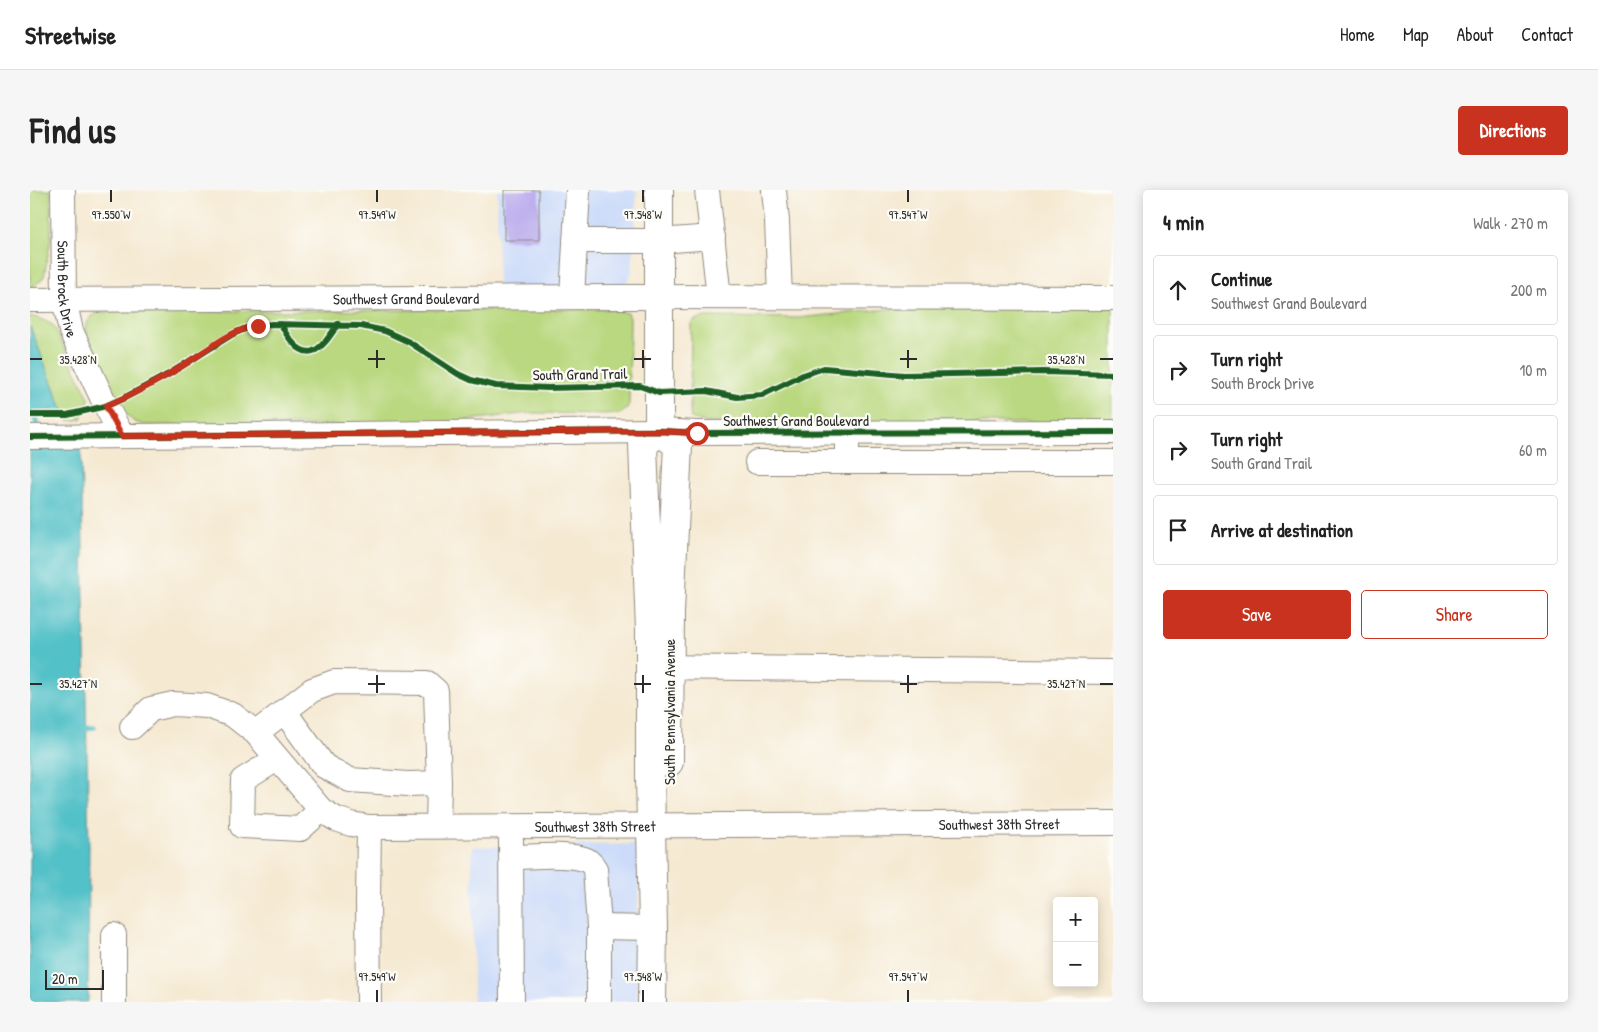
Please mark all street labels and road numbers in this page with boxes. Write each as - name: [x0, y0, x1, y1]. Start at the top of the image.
- street label: South Brock Drive: [53, 240, 83, 341]
- street label: Southwest Grand Boulevard: [333, 287, 479, 309]
- street label: South Grand Trail: [532, 363, 628, 385]
- street label: Southwest Grand Boulevard: [723, 410, 869, 431]
- street label: South Pennsylvania Avenue: [659, 639, 680, 785]
- street label: Southwest 38th Street: [939, 813, 1061, 834]
- street label: Southwest 38th Street: [535, 815, 657, 837]

